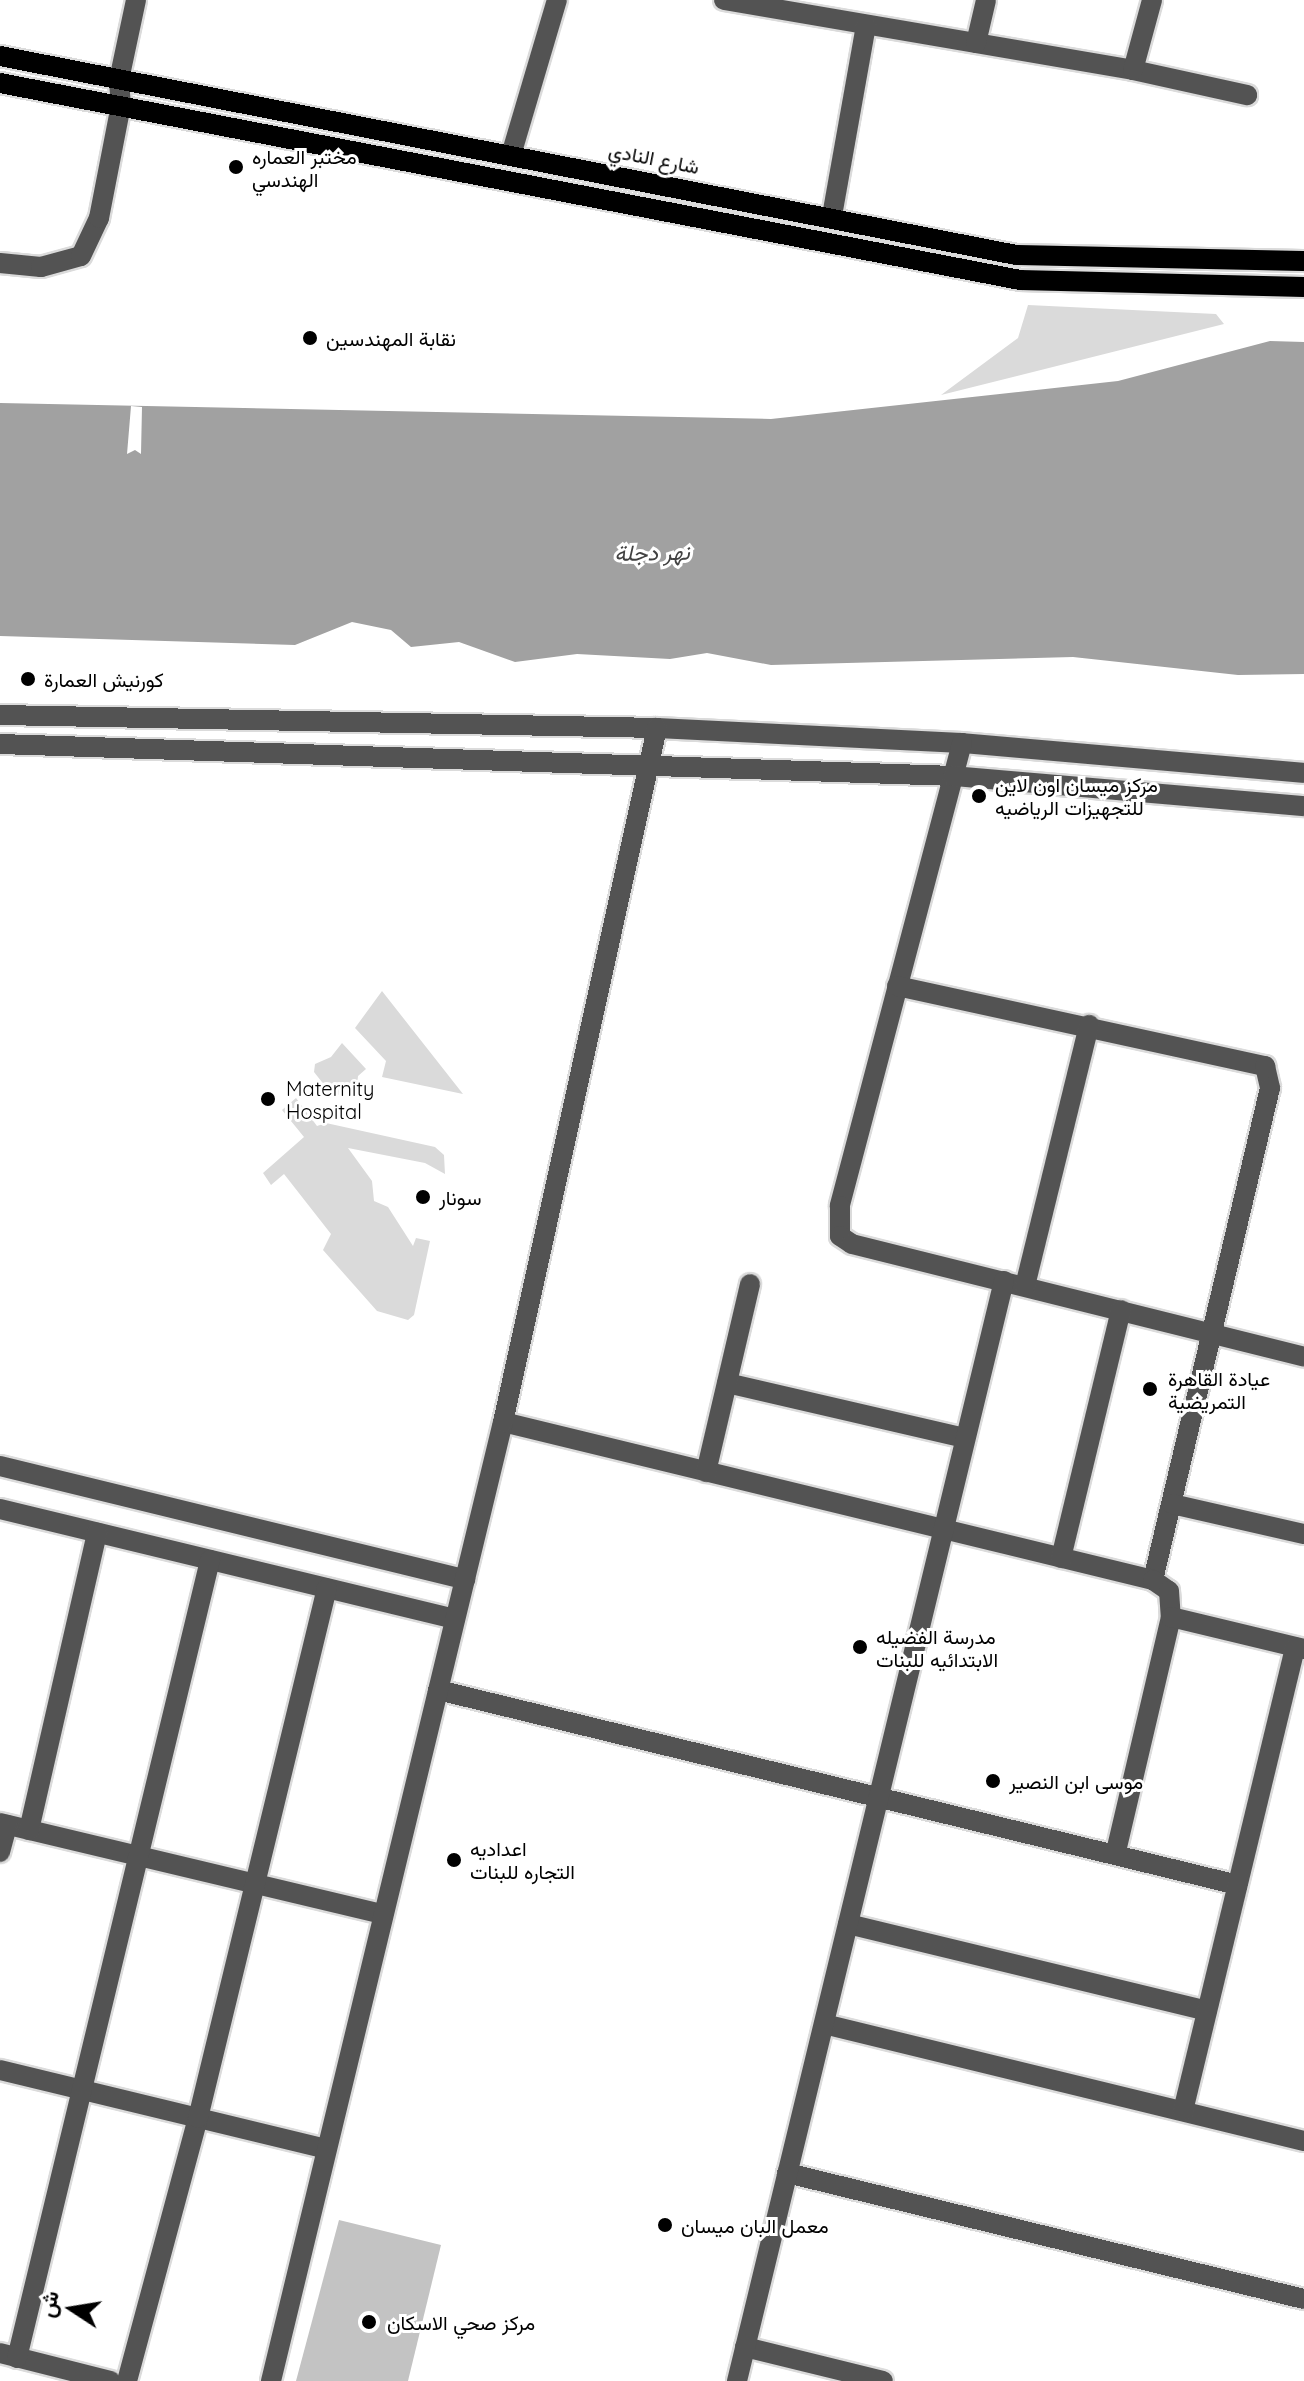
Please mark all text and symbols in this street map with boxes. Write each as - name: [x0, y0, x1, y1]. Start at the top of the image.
- street label: شارع النادي: [607, 137, 701, 179]
- place label: مختبر العماره الهندسي: [252, 144, 357, 191]
- marker: مختبر العماره الهندسي: [227, 158, 245, 176]
- place label: نقابة المهندسين: [326, 326, 456, 350]
- marker: نقابة المهندسين: [301, 329, 319, 347]
- water label: نهر دجلة: [614, 539, 690, 567]
- place label: كورنيش العمارة: [44, 667, 164, 691]
- marker: كورنيش العمارة: [19, 670, 37, 688]
- place label: مركز ميسان اون لاين للتجهيزات الرياضيه: [995, 772, 1158, 819]
- marker: مركز ميسان اون لاين للتجهيزات الرياضيه: [970, 787, 988, 805]
- place label: Maternity Hospital: [286, 1076, 374, 1123]
- marker: Maternity Hospital: [257, 1088, 279, 1110]
- place label: سونار: [439, 1185, 481, 1209]
- marker: سونار: [414, 1188, 432, 1206]
- place label: عيادة القاهرة التمريضية: [1168, 1366, 1270, 1413]
- marker: عيادة القاهرة التمريضية: [1139, 1378, 1161, 1400]
- place label: مدرسة الفضيله الابتدائيه للبنات: [876, 1624, 998, 1671]
- marker: مدرسة الفضيله الابتدائيه للبنات: [851, 1638, 869, 1656]
- place label: موسى ابن النصير: [1009, 1769, 1143, 1793]
- marker: موسى ابن النصير: [984, 1772, 1002, 1790]
- place label: اعداديه التجاره للبنات: [470, 1836, 575, 1883]
- marker: اعداديه التجاره للبنات: [445, 1851, 463, 1869]
- place label: معمل البان ميسان: [681, 2213, 829, 2237]
- marker: معمل البان ميسان: [656, 2216, 674, 2234]
- north arrow: [32, 2269, 112, 2349]
- text: ش: [32, 2288, 65, 2320]
- place label: مركز صحي الاسكان: [387, 2310, 535, 2334]
- marker: مركز صحي الاسكان: [358, 2311, 380, 2333]

